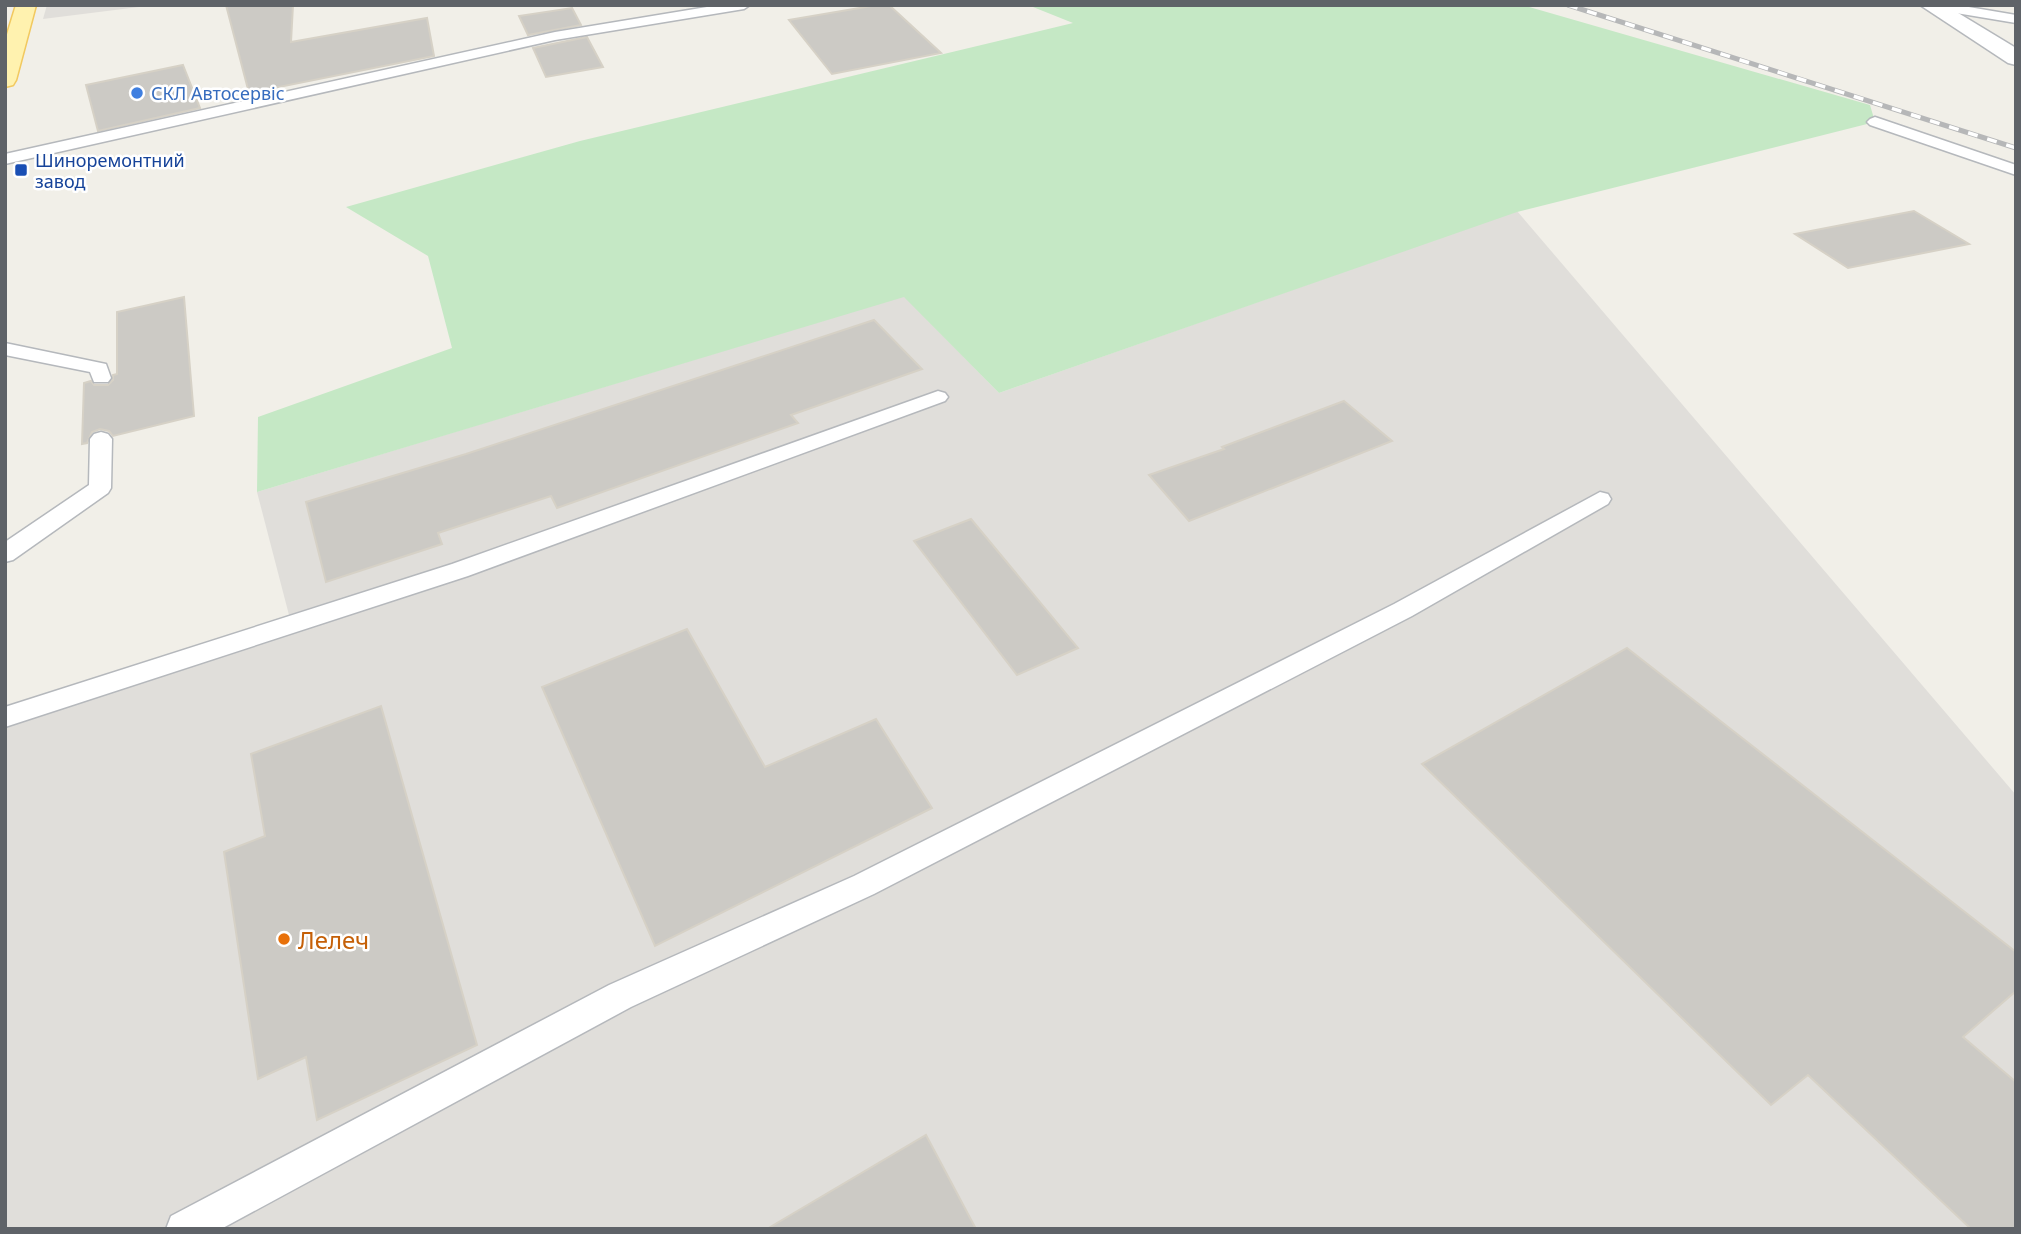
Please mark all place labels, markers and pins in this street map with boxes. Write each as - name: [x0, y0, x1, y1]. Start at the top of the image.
- place label: СКЛ Автосервіс: [151, 81, 285, 105]
- marker: СКЛ Автосервіс: [129, 85, 145, 101]
- place label: Шиноремонтний завод: [35, 148, 185, 193]
- marker: Шиноремонтний завод: [13, 162, 29, 178]
- place label: Лелеч: [298, 923, 369, 956]
- marker: Лелеч: [276, 931, 292, 947]

